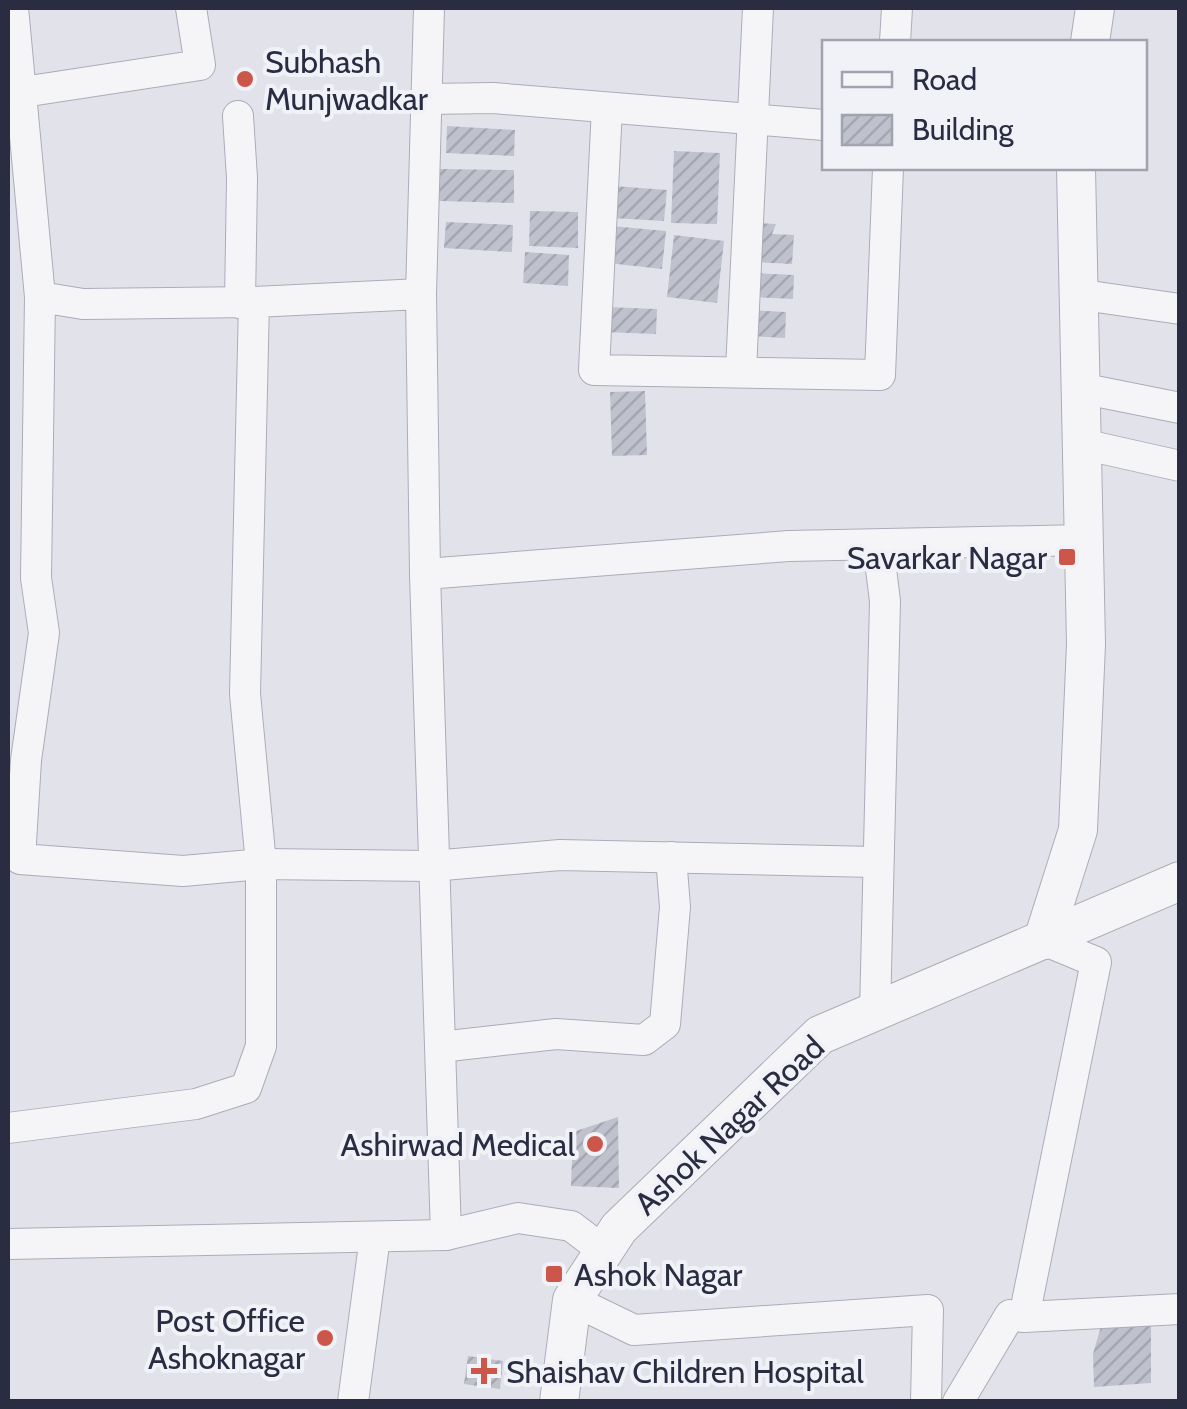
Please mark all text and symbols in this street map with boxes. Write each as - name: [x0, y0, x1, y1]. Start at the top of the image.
- legend: [822, 40, 1147, 170]
- place label: Subhash Munjwadkar: [265, 42, 429, 118]
- text: Road: [912, 61, 977, 98]
- marker: Subhash Munjwadkar: [234, 68, 256, 90]
- text: Building: [912, 111, 1015, 148]
- place label: Savarkar Nagar: [847, 538, 1048, 577]
- marker: Savarkar Nagar: [1056, 546, 1078, 568]
- street label: Ashok Nagar Road: [626, 1027, 832, 1223]
- place label: Ashirwad Medical: [340, 1125, 575, 1164]
- marker: Ashirwad Medical: [584, 1133, 606, 1155]
- place label: Ashok Nagar: [574, 1255, 743, 1294]
- marker: Ashok Nagar: [543, 1263, 565, 1285]
- place label: Post Office Ashoknagar: [148, 1301, 306, 1377]
- marker: Post Office Ashoknagar: [314, 1327, 336, 1349]
- place label: Shaishav Children Hospital: [506, 1352, 864, 1391]
- marker: Shaishav Children Hospital: [471, 1358, 497, 1384]

